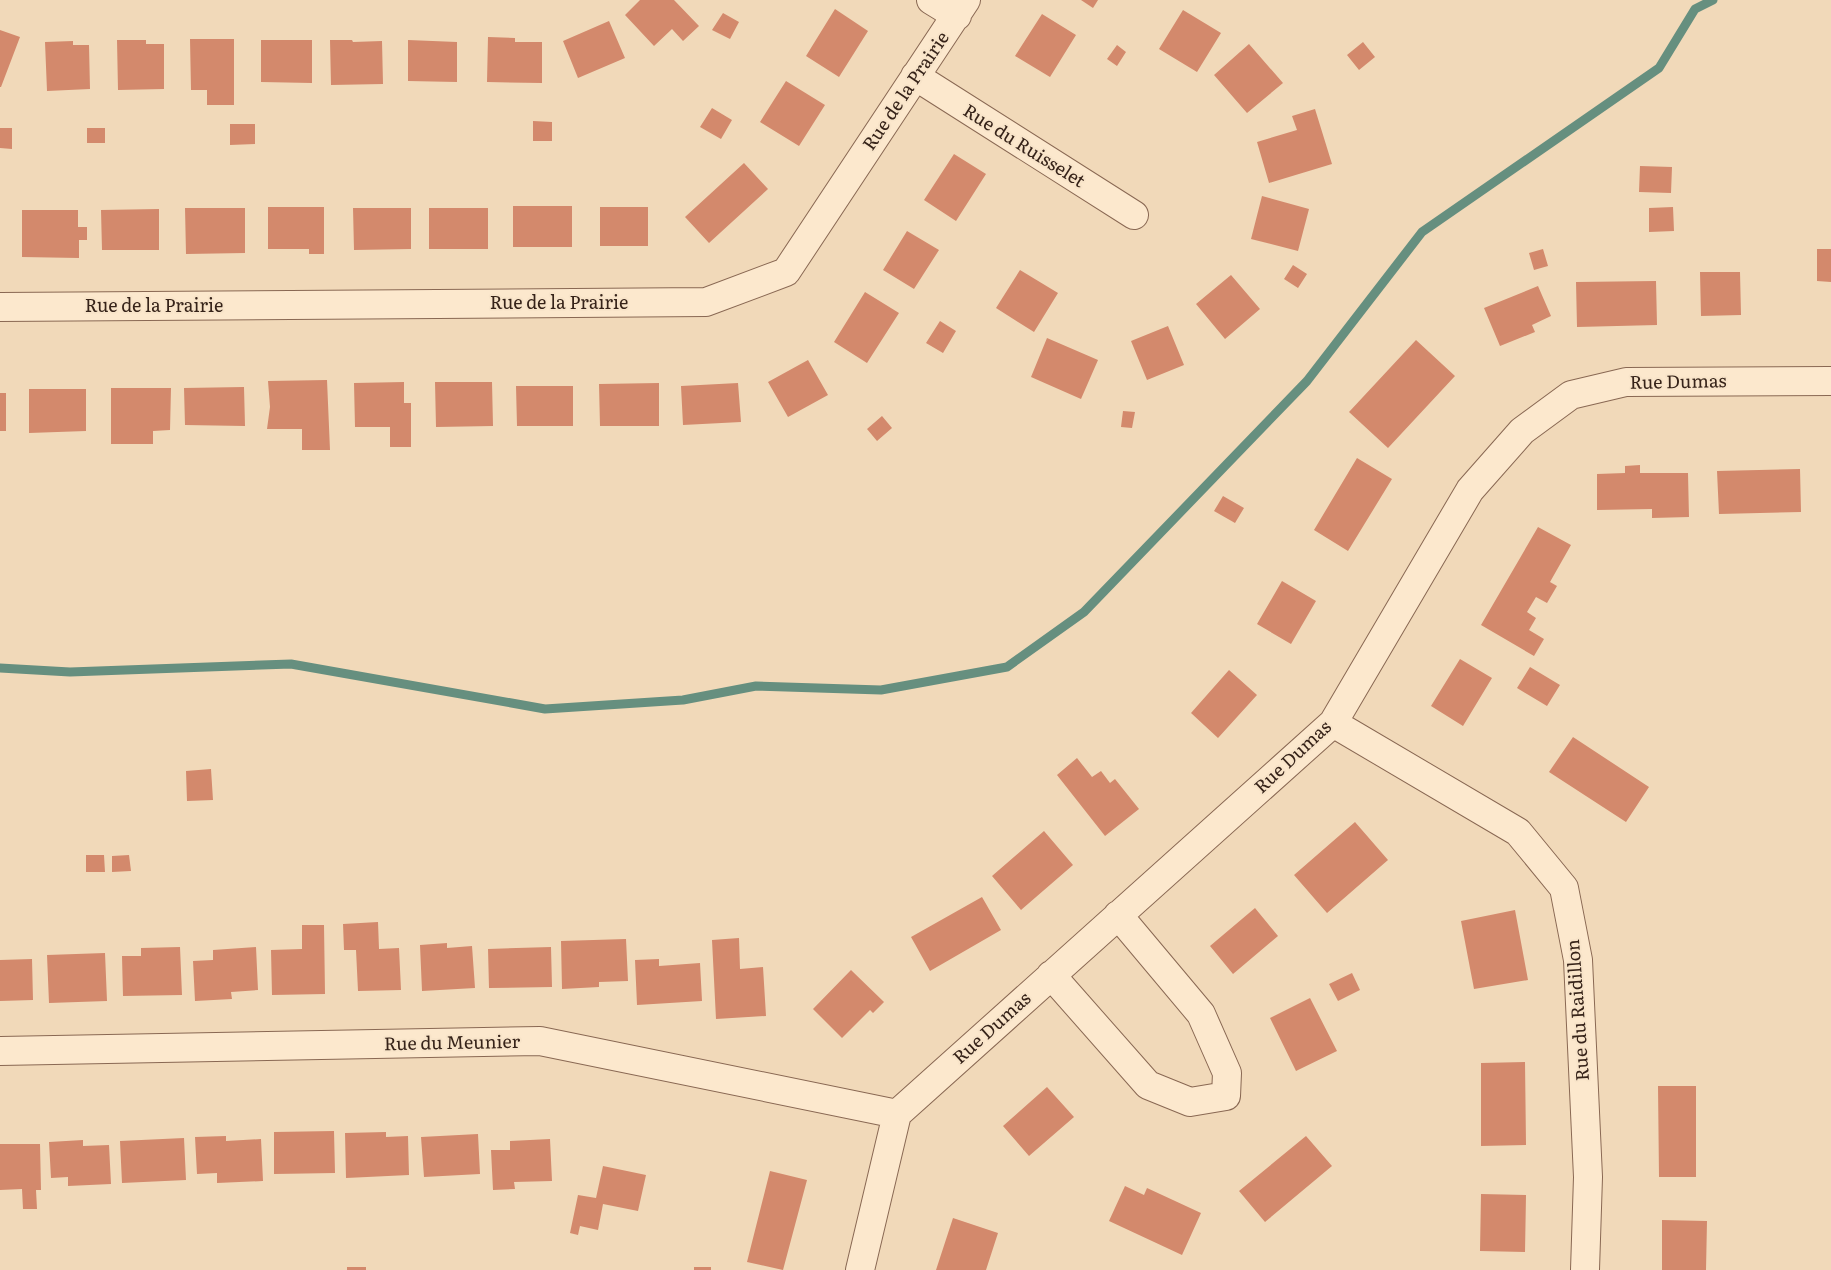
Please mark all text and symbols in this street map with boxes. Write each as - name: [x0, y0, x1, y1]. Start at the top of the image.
- street label: Rue de la Prairie: [855, 25, 955, 155]
- street label: Rue du Ruisselet: [958, 96, 1092, 194]
- street label: Rue de la Prairie: [490, 288, 628, 315]
- street label: Rue de la Prairie: [85, 291, 223, 318]
- street label: Rue Dumas: [1629, 366, 1727, 395]
- street label: Rue Dumas: [1247, 713, 1337, 799]
- street label: Rue du Raidillon: [1558, 938, 1595, 1082]
- street label: Rue Dumas: [946, 984, 1036, 1069]
- street label: Rue du Meunier: [384, 1027, 521, 1056]

